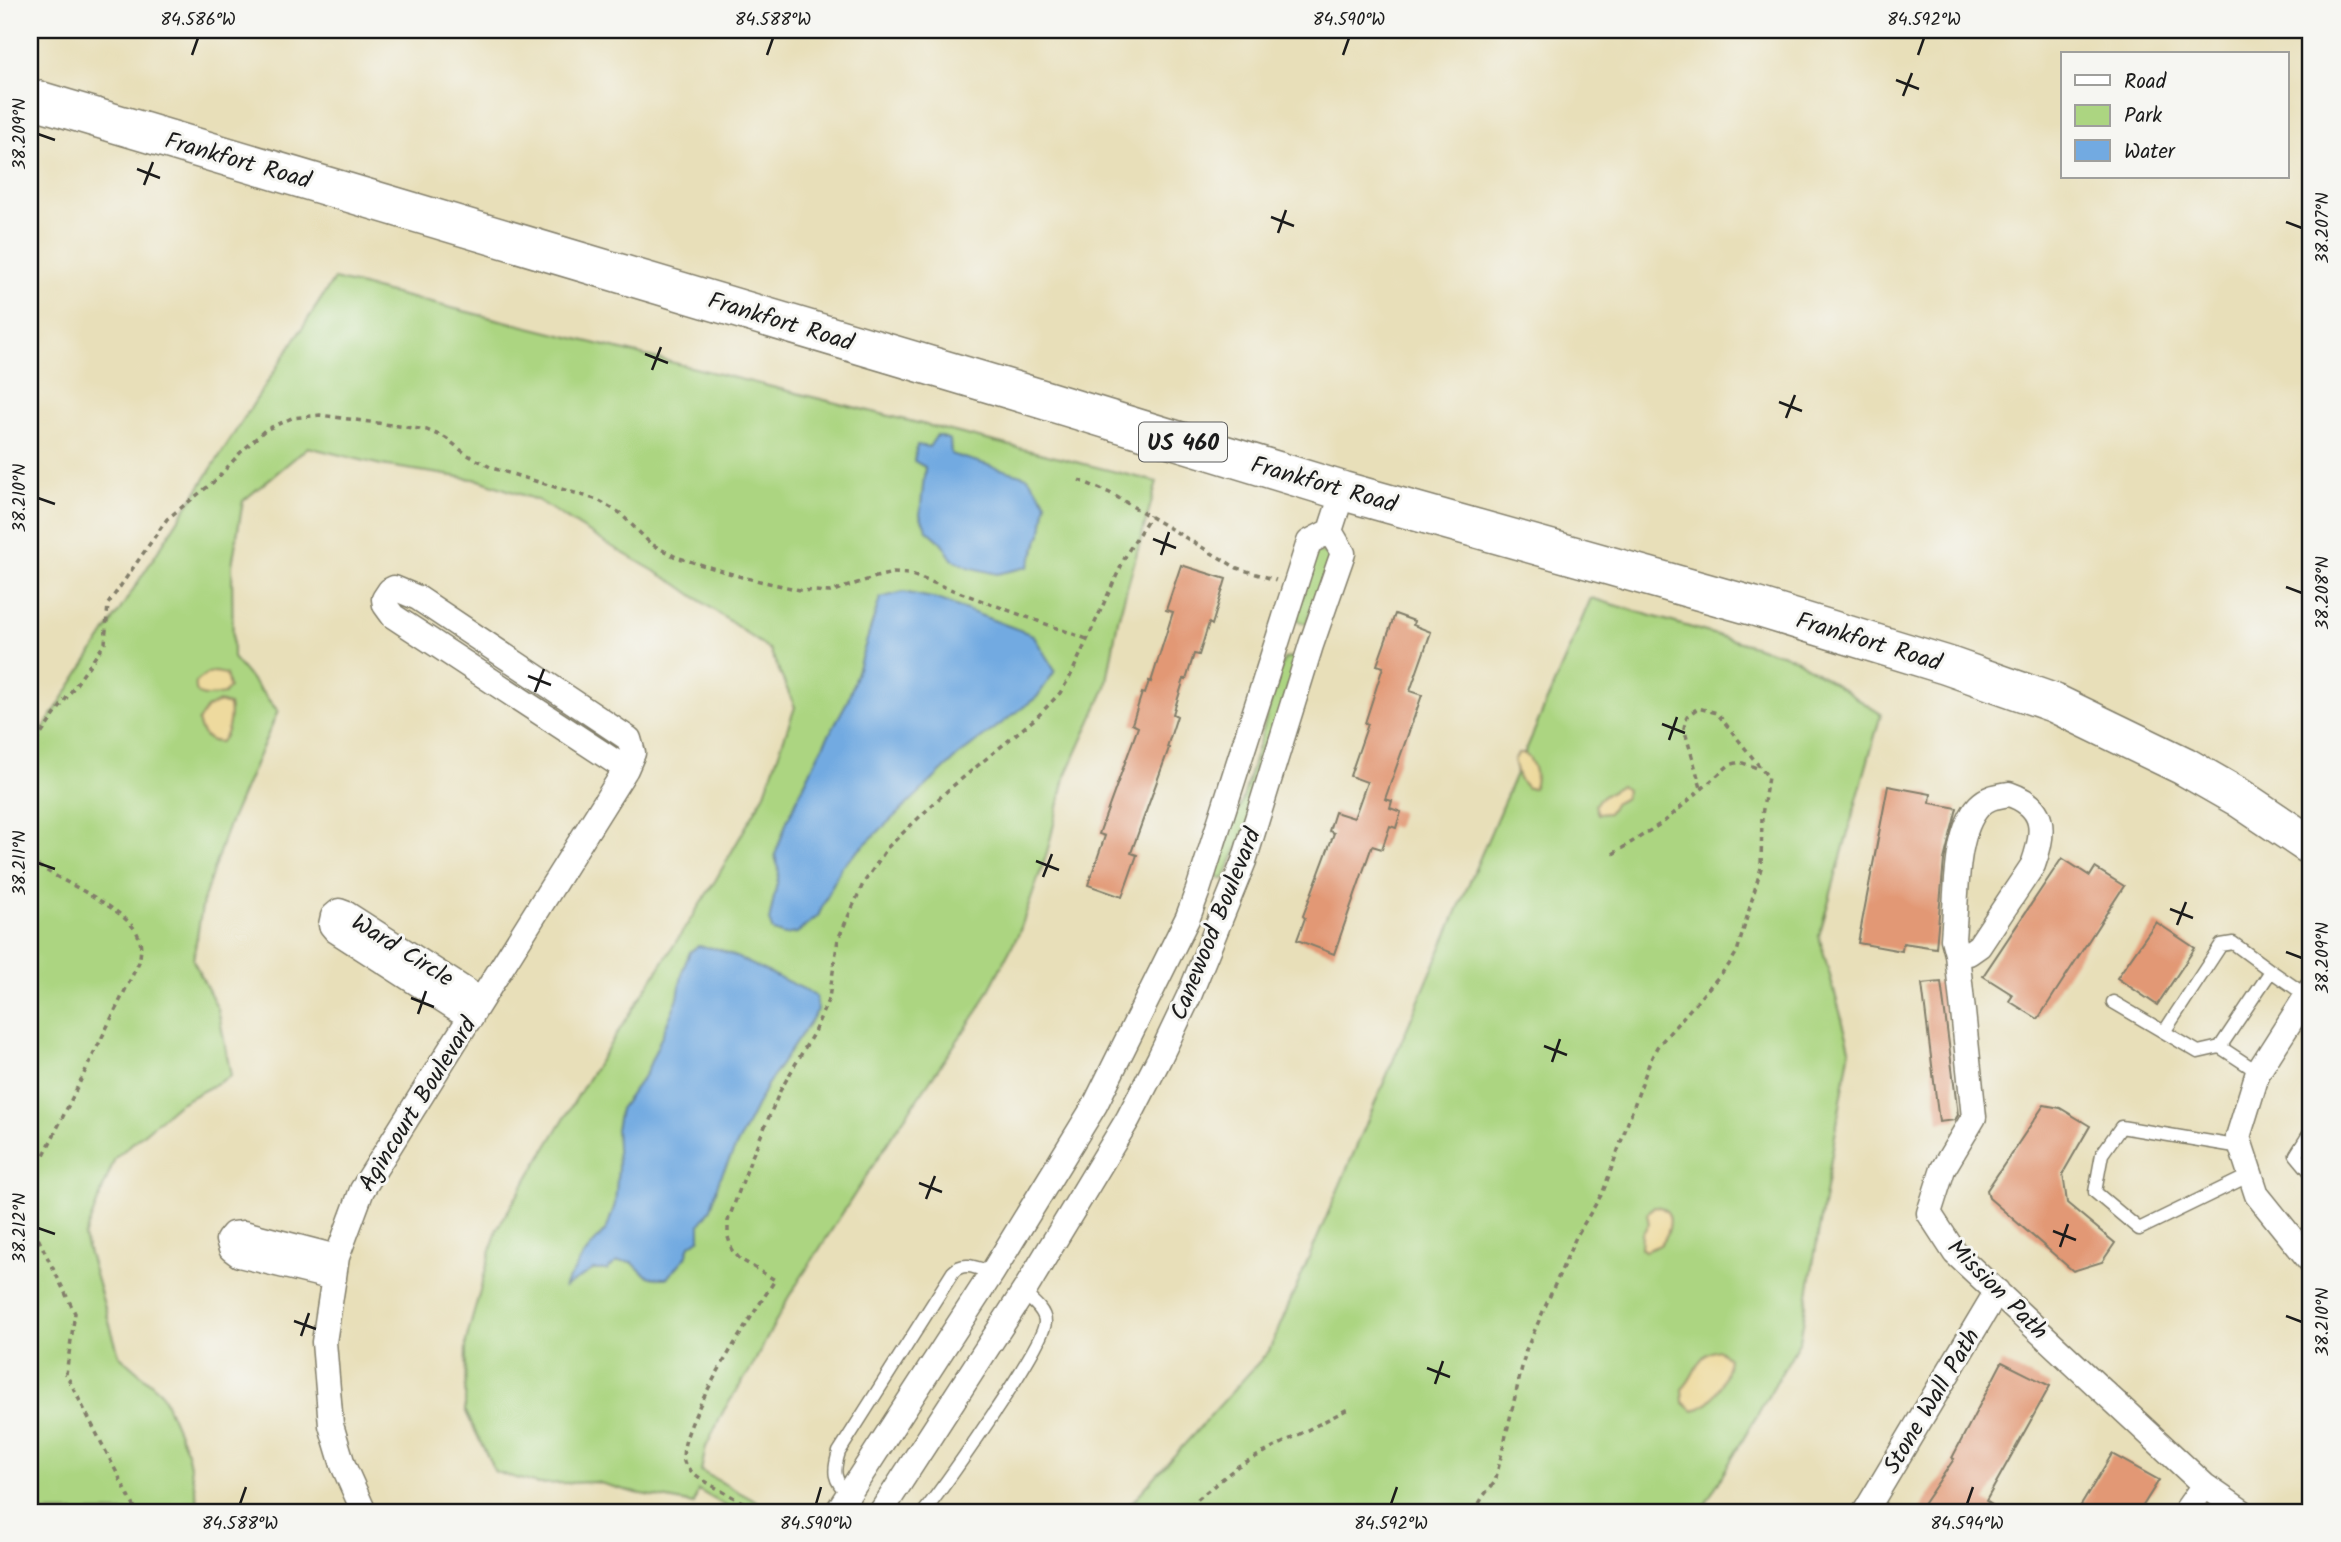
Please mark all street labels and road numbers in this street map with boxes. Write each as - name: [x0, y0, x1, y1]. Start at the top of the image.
- street label: Frankfort Road: [160, 122, 316, 201]
- street label: Frankfort Road: [703, 282, 859, 363]
- road number: US 460: [1139, 422, 1227, 462]
- street label: Frankfort Road: [1246, 446, 1402, 525]
- street label: Frankfort Road: [1791, 602, 1947, 683]
- street label: Canewood Boulevard: [1160, 822, 1273, 1027]
- street label: Ward Circle: [343, 904, 461, 998]
- street label: Agincourt Boulevard: [349, 1009, 488, 1200]
- street label: Mission Path: [1937, 1230, 2057, 1350]
- street label: Stone Wall Path: [1873, 1321, 1991, 1482]

